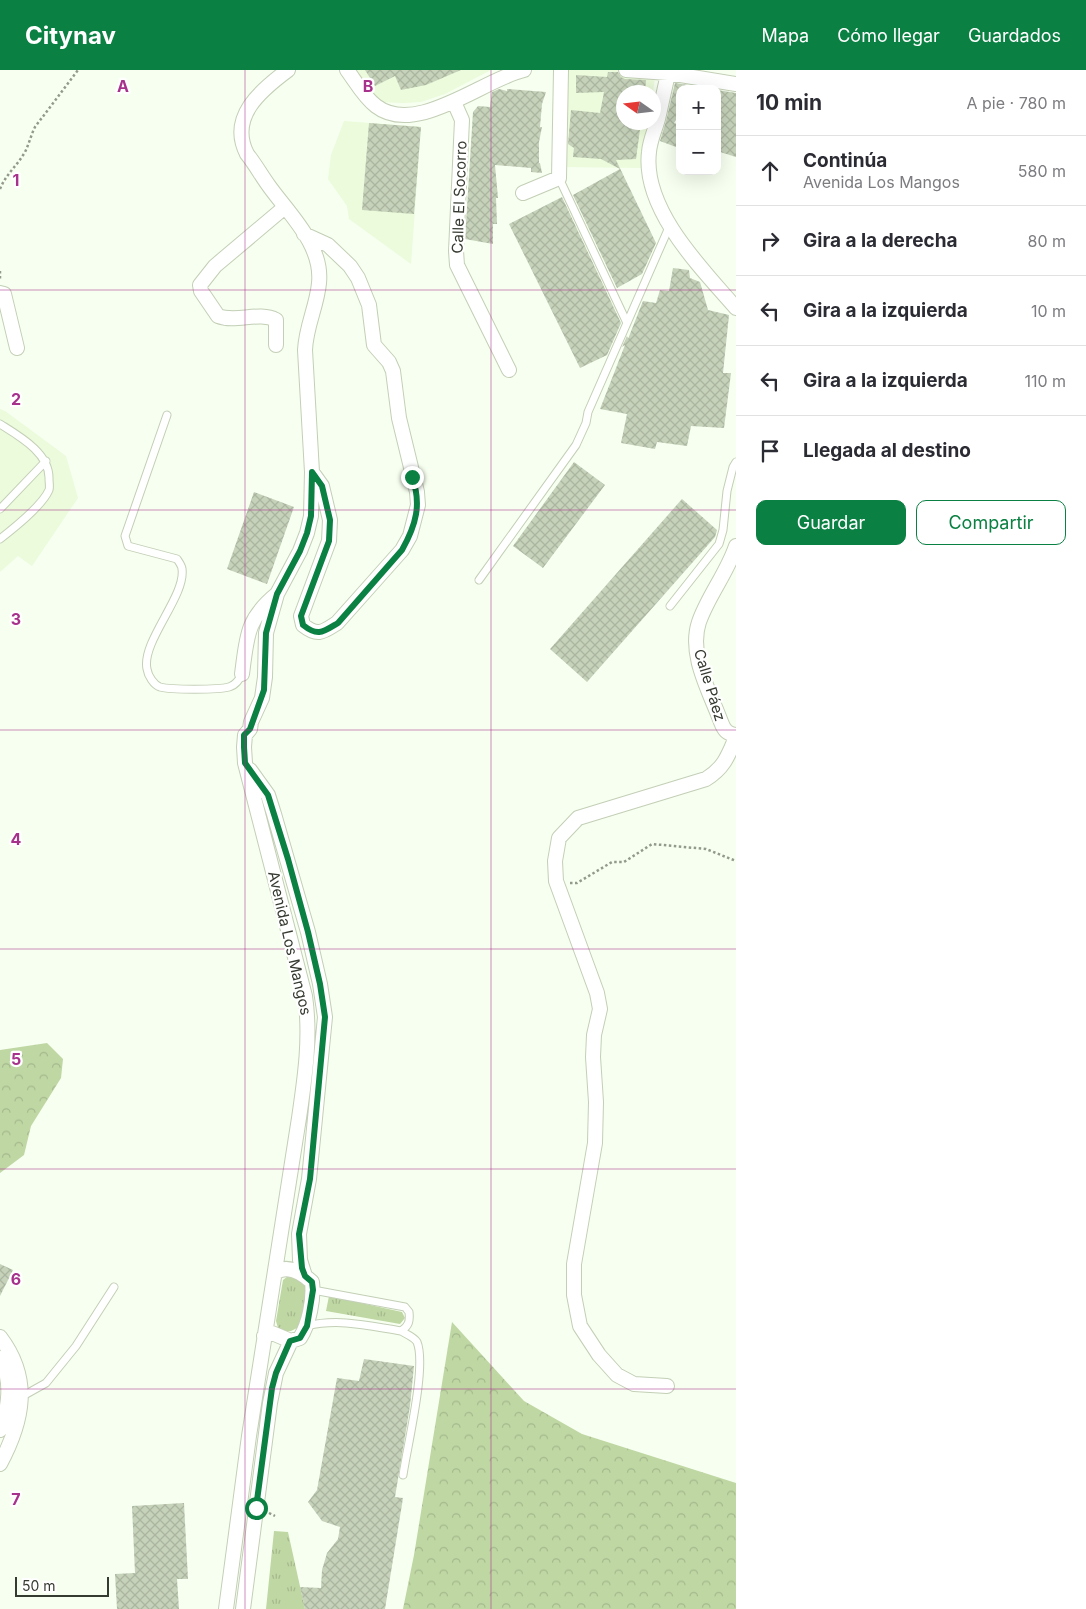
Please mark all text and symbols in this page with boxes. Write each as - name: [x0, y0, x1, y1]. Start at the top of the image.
- text: Citynav: [25, 21, 116, 50]
- text: Mapa: [762, 25, 809, 46]
- text: Cómo llegar: [837, 25, 940, 46]
- text: Guardados: [968, 25, 1061, 46]
- text: A: [117, 76, 129, 96]
- text: B: [363, 76, 373, 96]
- north arrow: [616, 85, 661, 130]
- map controls: [676, 85, 721, 175]
- button: +: [676, 85, 721, 130]
- text: 10 min: [756, 90, 822, 115]
- text: A pie · 780 m: [967, 93, 1066, 113]
- button: −: [676, 130, 721, 175]
- street label: Calle El Socorro: [448, 140, 470, 254]
- text: Continúa: [803, 149, 887, 172]
- icon: ahead: [756, 157, 784, 185]
- text: 580 m: [1018, 161, 1066, 181]
- text: 1: [13, 170, 19, 190]
- text: Avenida Los Mangos: [803, 172, 960, 192]
- icon: right: [756, 227, 784, 255]
- text: Gira a la derecha: [803, 229, 958, 252]
- text: 80 m: [1027, 231, 1066, 251]
- icon: left: [756, 297, 784, 325]
- text: Gira a la izquierda: [803, 299, 968, 322]
- text: 10 m: [1031, 301, 1066, 321]
- icon: left: [756, 367, 784, 395]
- text: Gira a la izquierda: [803, 369, 968, 392]
- text: 110 m: [1024, 371, 1066, 391]
- text: 2: [11, 389, 21, 409]
- icon: arrive: [756, 437, 784, 465]
- text: Llegada al destino: [803, 439, 971, 462]
- route end: [401, 466, 424, 489]
- button: Guardar: [756, 500, 906, 545]
- button: Compartir: [916, 500, 1066, 545]
- text: 3: [11, 609, 21, 629]
- street label: Calle Páez: [690, 647, 730, 723]
- text: 4: [11, 829, 22, 849]
- street label: Avenida Los Mangos: [264, 869, 316, 1017]
- text: 5: [11, 1049, 21, 1069]
- text: 6: [11, 1269, 21, 1289]
- text: 7: [11, 1489, 21, 1509]
- route start: [245, 1497, 268, 1520]
- scale bar: [15, 1574, 109, 1597]
- text: 50 m: [22, 1577, 56, 1594]

